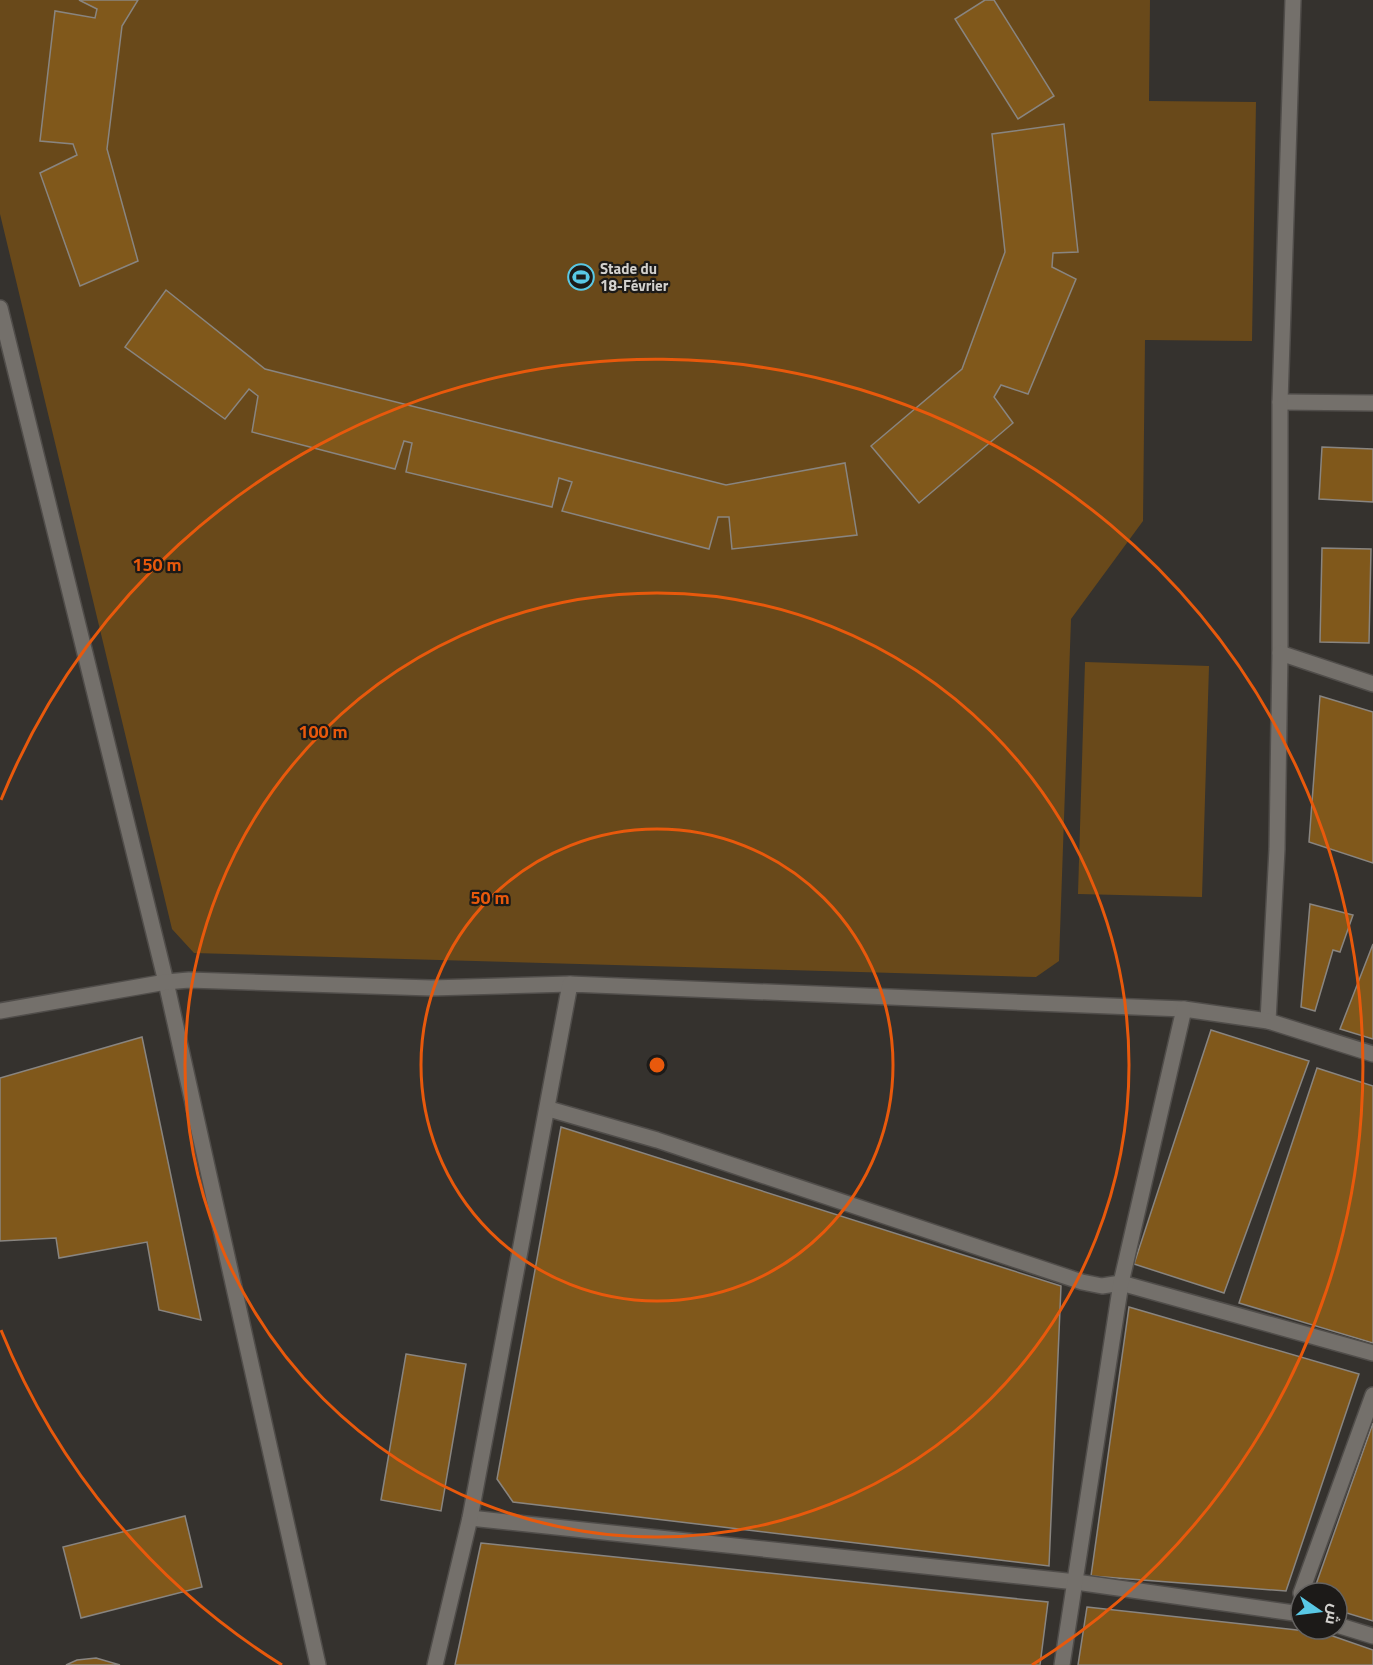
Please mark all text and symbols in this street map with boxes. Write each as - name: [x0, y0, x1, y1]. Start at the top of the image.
- place label: Stade du 18-Février: [600, 257, 669, 297]
- sports icon: Stade du 18-Février: [566, 262, 596, 292]
- text: 150 m: [132, 551, 182, 578]
- text: 100 m: [298, 718, 348, 745]
- text: 50 m: [470, 884, 510, 911]
- centre of rings: [647, 1055, 667, 1075]
- north arrow: [1289, 1581, 1349, 1641]
- text: ش: [1319, 1602, 1348, 1627]

